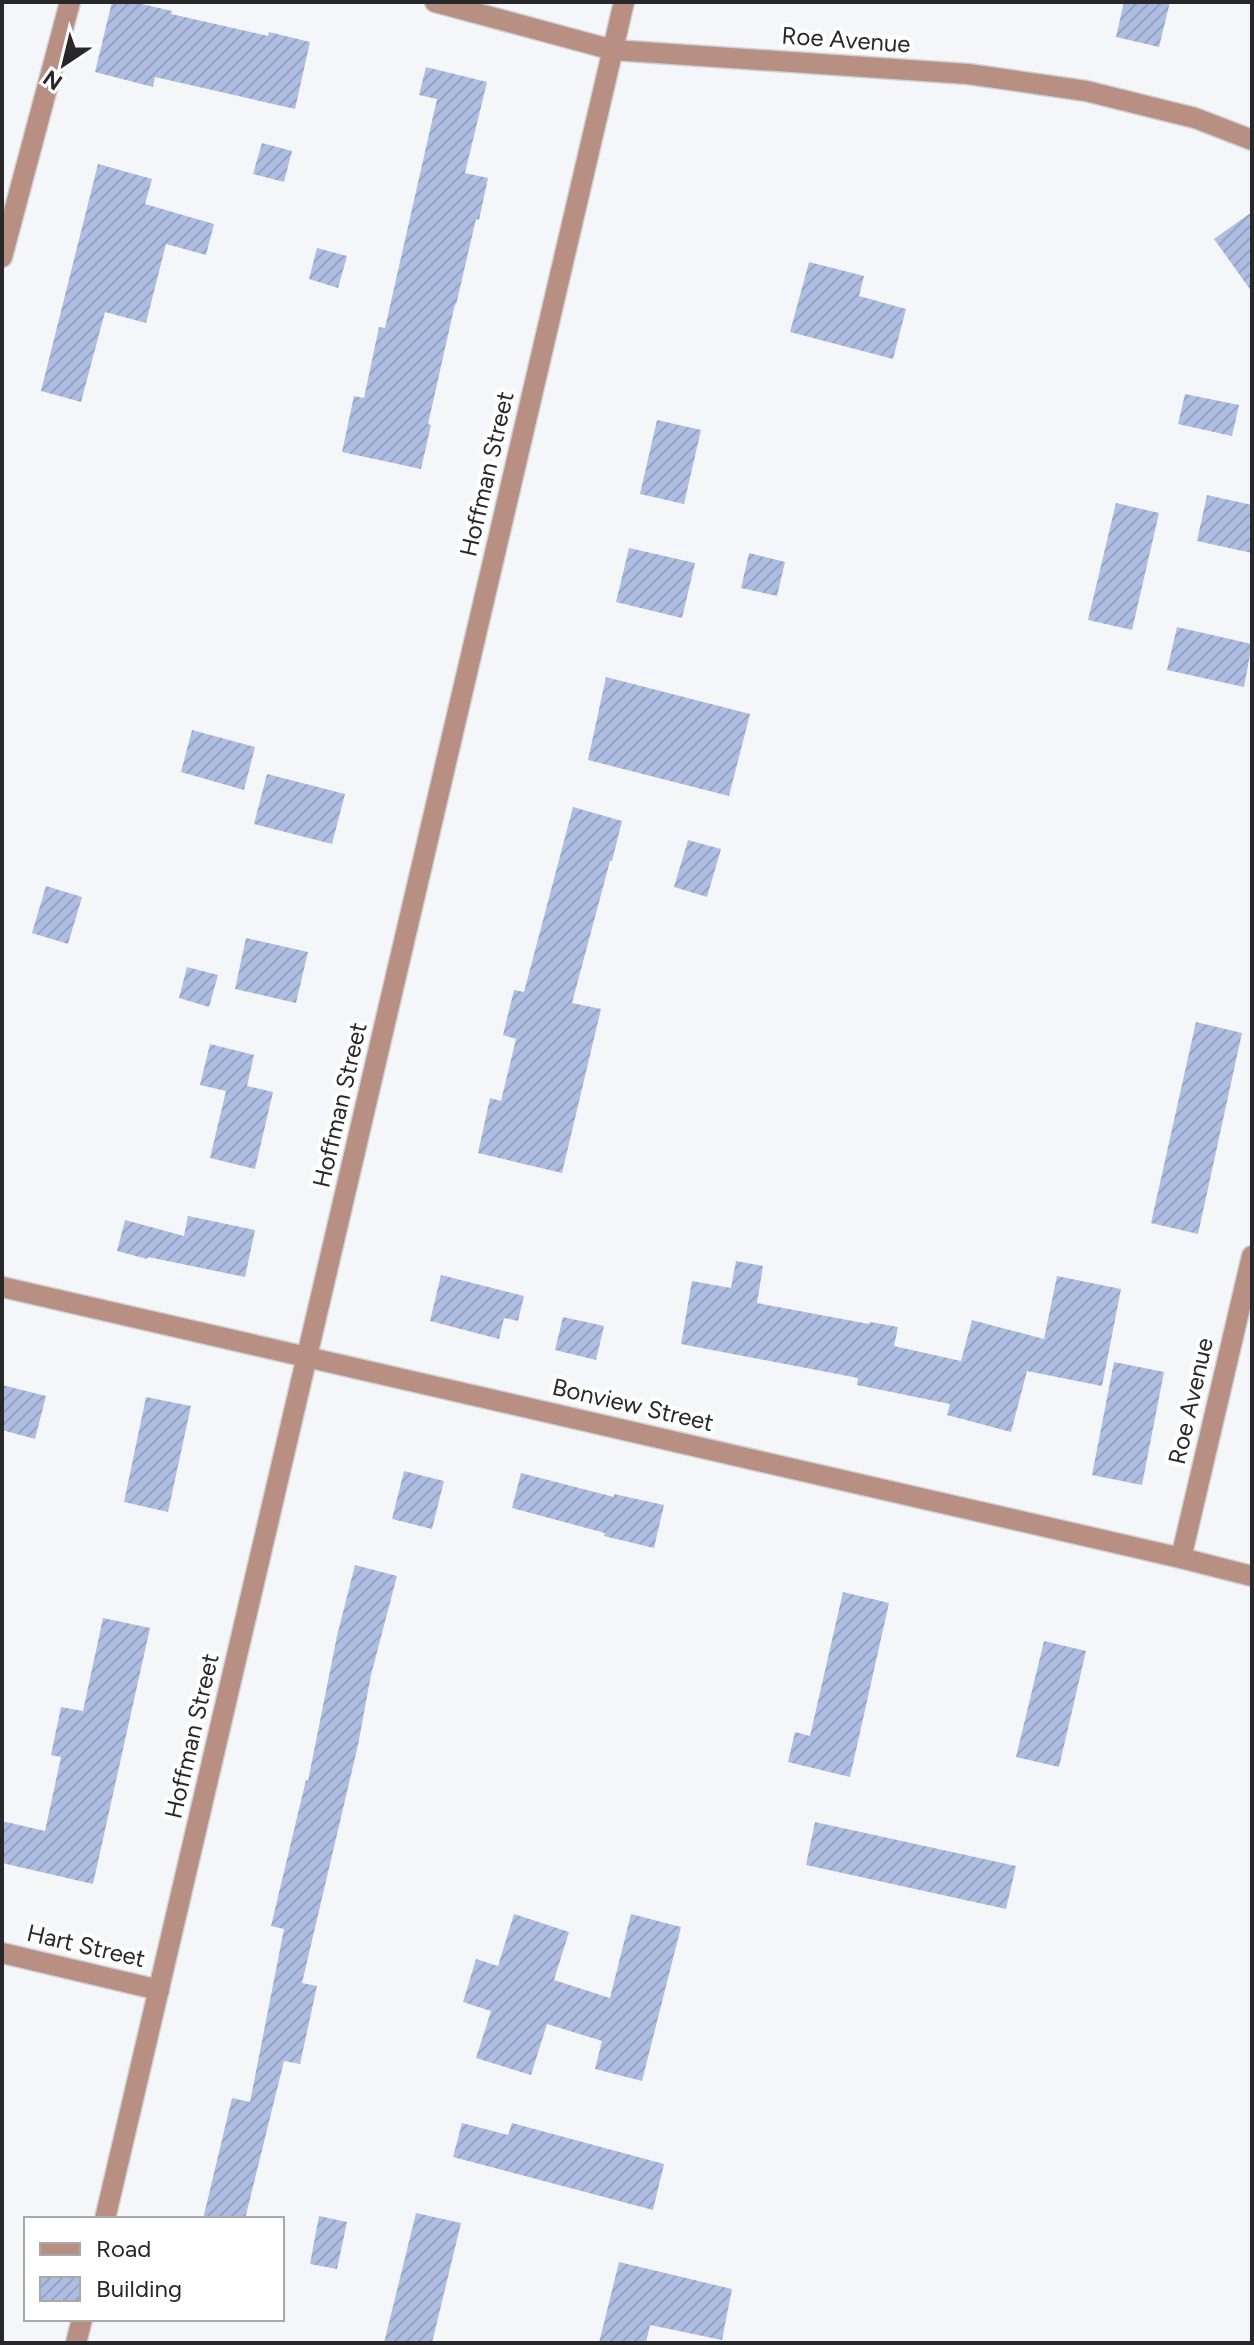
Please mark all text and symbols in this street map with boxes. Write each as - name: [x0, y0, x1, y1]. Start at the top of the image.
- street label: Roe Avenue: [781, 21, 911, 58]
- north arrow: [24, 24, 104, 104]
- text: N: [38, 64, 68, 96]
- street label: Hoffman Street: [453, 388, 520, 559]
- street label: Hoffman Street: [306, 1019, 373, 1190]
- street label: Roe Avenue: [1162, 1335, 1219, 1467]
- street label: Bonview Street: [550, 1372, 717, 1437]
- street label: Hoffman Street: [158, 1650, 225, 1821]
- street label: Hart Street: [24, 1918, 148, 1973]
- legend: [24, 2217, 284, 2321]
- text: Road: [96, 2234, 151, 2263]
- text: Building: [96, 2274, 182, 2303]

